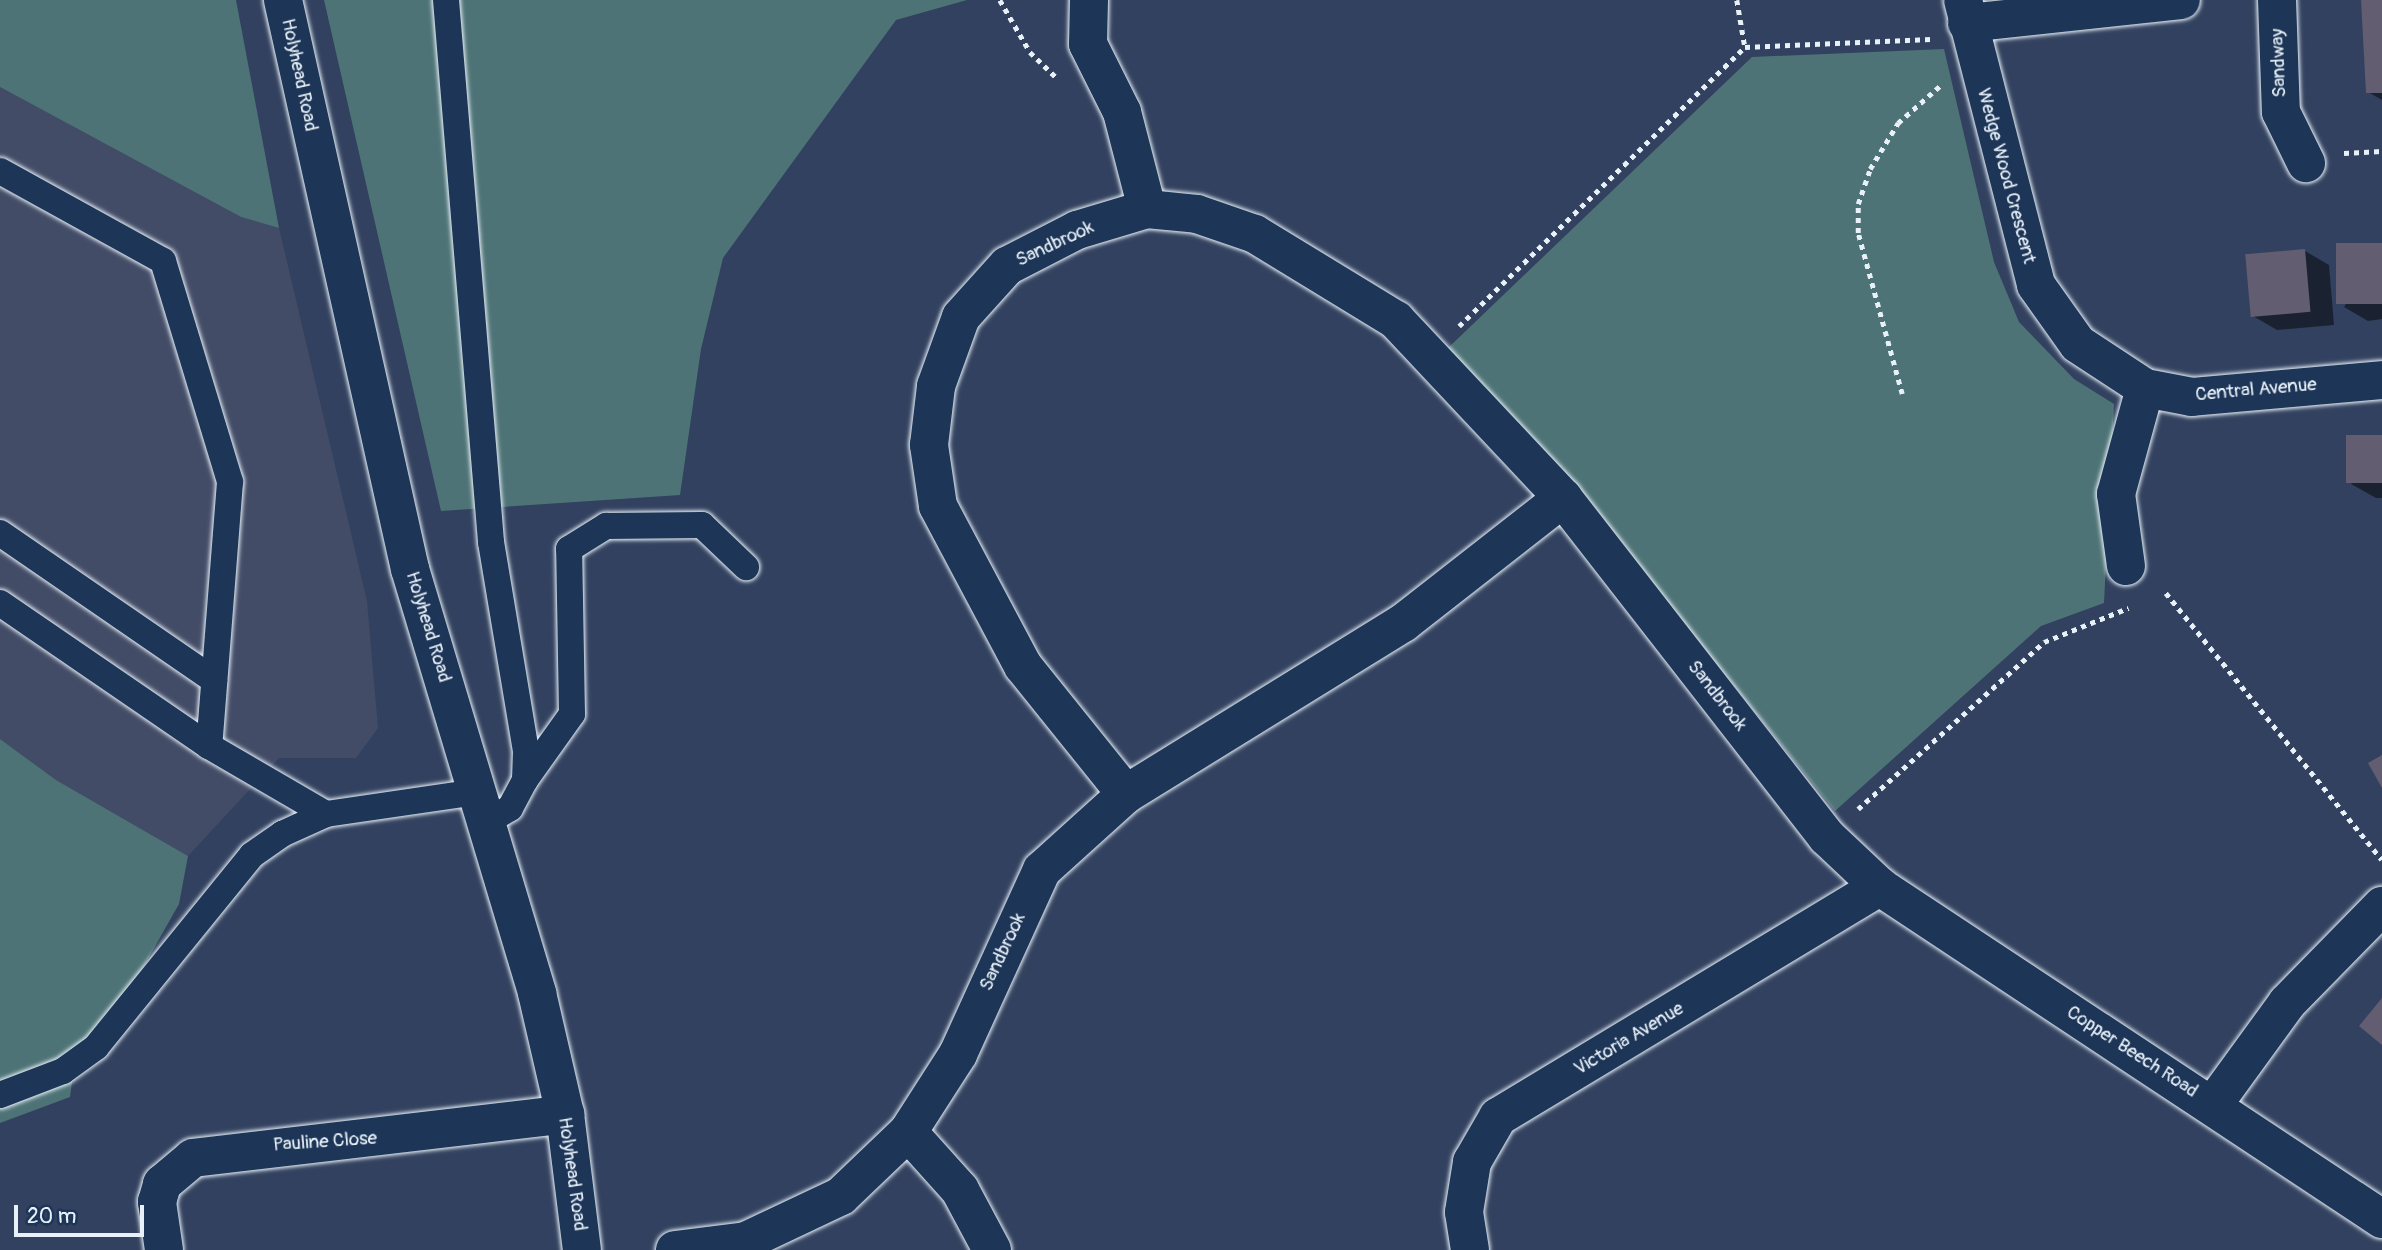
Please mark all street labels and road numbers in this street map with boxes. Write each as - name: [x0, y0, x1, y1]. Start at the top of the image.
- street label: Holyhead Road: [276, 17, 322, 133]
- street label: Sandway: [2266, 28, 2292, 98]
- street label: Wedge Wood Crescent: [1972, 86, 2040, 266]
- street label: Sandbrook: [1012, 216, 1098, 272]
- street label: Central Avenue: [2194, 373, 2318, 407]
- street label: Holyhead Road: [400, 569, 456, 685]
- street label: Sandbrook: [1682, 656, 1752, 736]
- street label: Sandbrook: [975, 909, 1031, 995]
- street label: Victoria Avenue: [1570, 997, 1688, 1081]
- street label: Copper Beech Road: [2062, 1001, 2202, 1103]
- street label: Holyhead Road: [553, 1116, 591, 1232]
- street label: Pauline Close: [272, 1127, 378, 1157]

